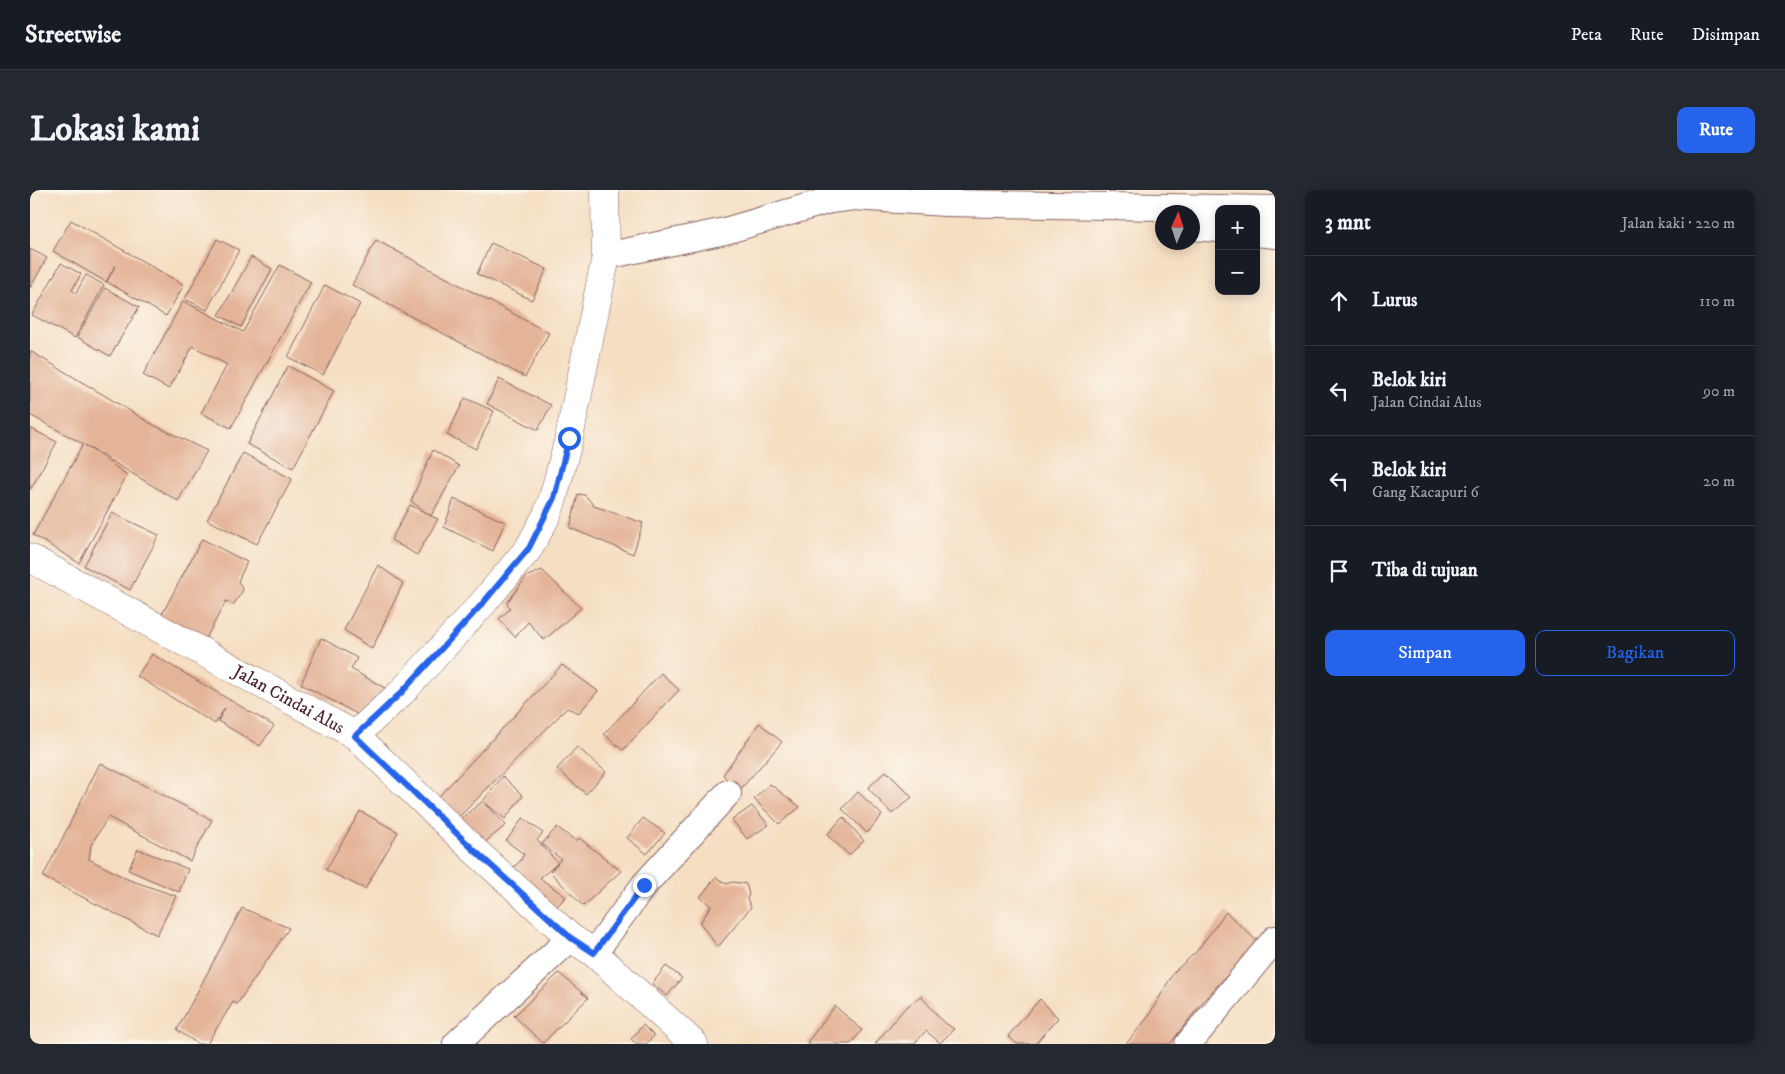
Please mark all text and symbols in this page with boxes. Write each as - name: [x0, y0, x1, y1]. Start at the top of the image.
- text: Streetwise: [25, 20, 121, 50]
- text: Peta: [1571, 24, 1602, 46]
- text: Rute: [1630, 24, 1664, 46]
- text: Disimpan: [1692, 24, 1760, 46]
- button: Rute: [1677, 107, 1755, 153]
- text: Lokasi kami: [30, 108, 200, 152]
- north arrow: [1155, 205, 1200, 250]
- map controls: [1215, 205, 1260, 295]
- button: +: [1215, 205, 1260, 250]
- text: 3 mnt: [1325, 210, 1371, 236]
- text: Jalan kaki · 220 m: [1621, 213, 1735, 233]
- button: −: [1215, 250, 1260, 295]
- icon: ahead: [1325, 287, 1353, 315]
- text: Lurus: [1372, 289, 1417, 312]
- text: 110 m: [1699, 291, 1735, 311]
- text: Belok kiri: [1372, 369, 1446, 392]
- icon: left: [1325, 377, 1353, 405]
- text: 90 m: [1703, 381, 1735, 401]
- text: Jalan Cindai Alus: [1372, 392, 1482, 412]
- route start: [558, 427, 581, 450]
- text: Belok kiri: [1372, 459, 1446, 482]
- icon: left: [1325, 467, 1353, 495]
- text: 20 m: [1703, 471, 1735, 491]
- text: Gang Kacapuri 6: [1372, 482, 1479, 502]
- icon: arrive: [1325, 557, 1353, 585]
- text: Tiba di tujuan: [1372, 559, 1478, 582]
- button: Simpan: [1325, 630, 1525, 676]
- button: Bagikan: [1535, 630, 1735, 676]
- street label: Jalan Cindai Alus: [227, 660, 348, 739]
- route end: [633, 874, 656, 897]

